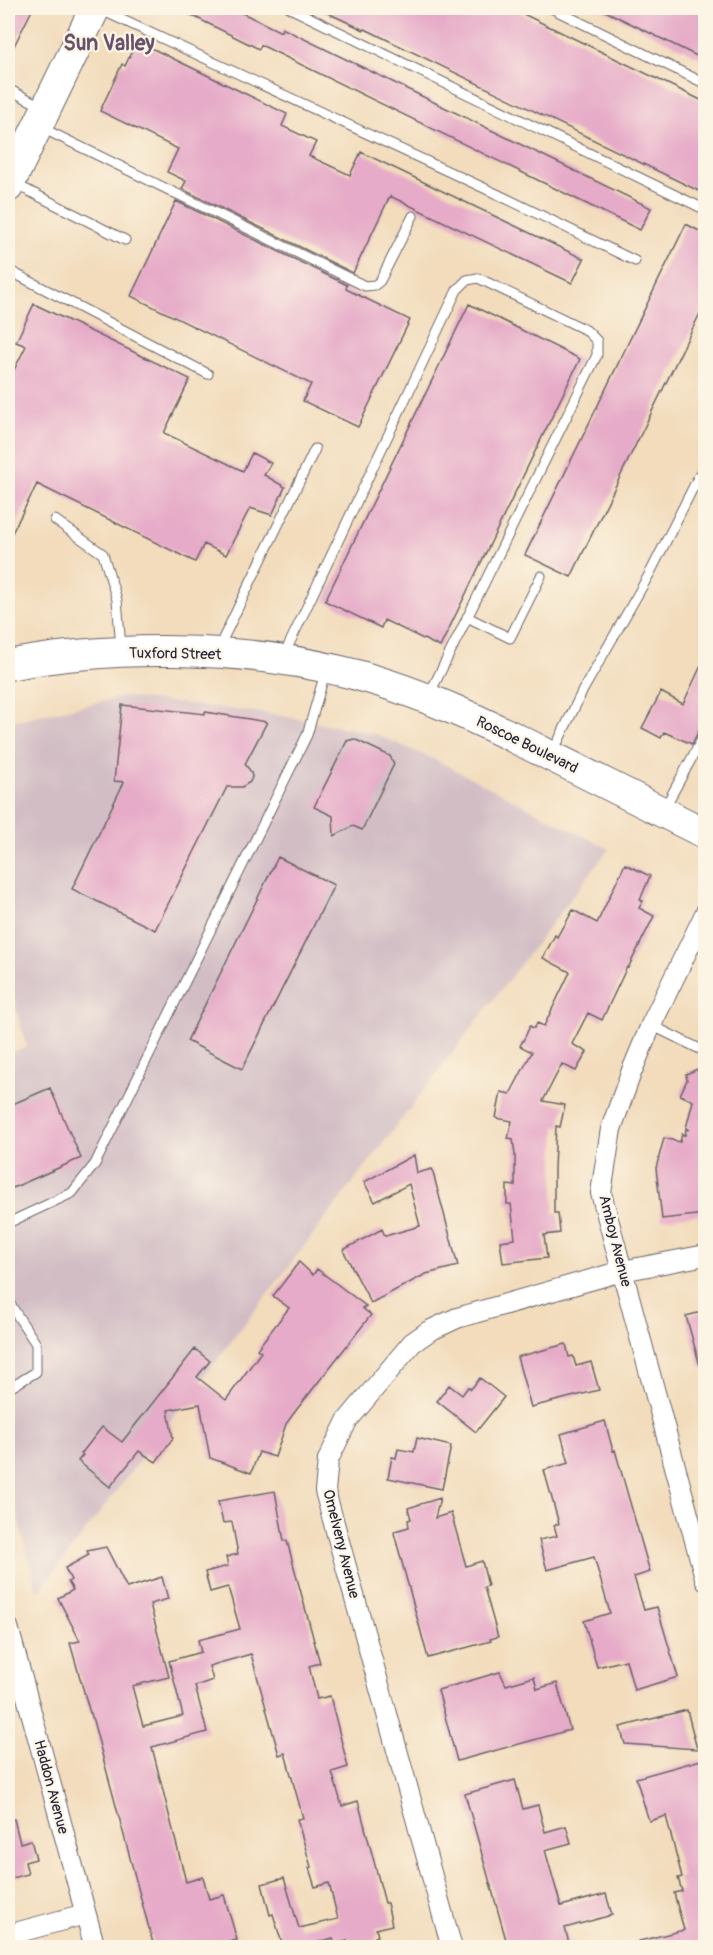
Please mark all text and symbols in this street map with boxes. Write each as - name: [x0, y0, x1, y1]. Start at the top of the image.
- district label: Sun Valley: [64, 30, 154, 57]
- street label: Tuxford Street: [129, 644, 222, 664]
- street label: Roscoe Boulevard: [473, 712, 581, 778]
- street label: Amboy Avenue: [594, 1193, 636, 1289]
- street label: Omelveny Avenue: [318, 1488, 364, 1601]
- street label: Haddon Avenue: [29, 1738, 73, 1837]

